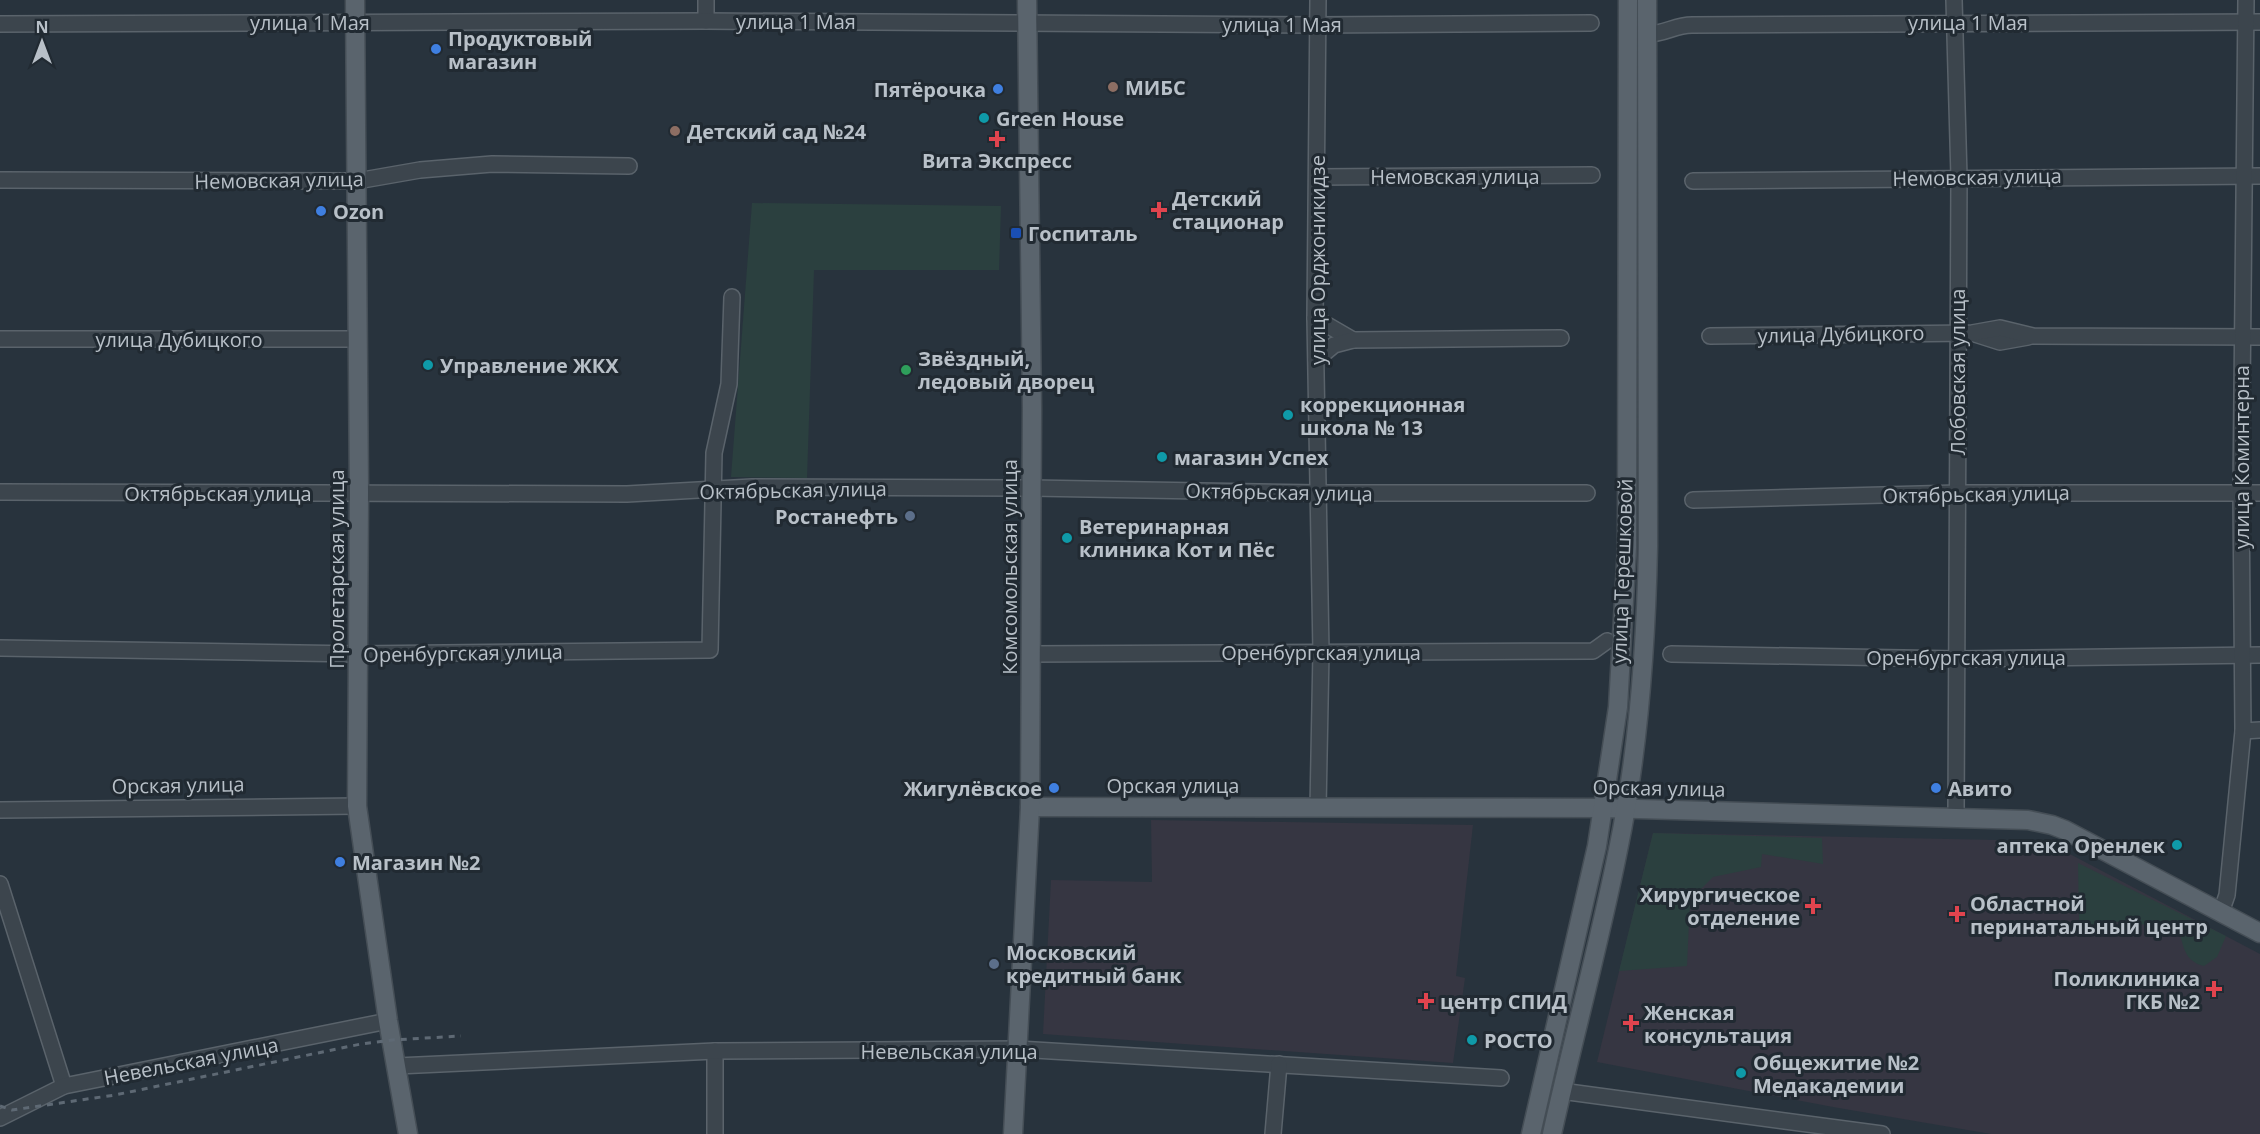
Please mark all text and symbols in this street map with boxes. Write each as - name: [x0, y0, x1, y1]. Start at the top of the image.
- street label: улица 1 Мая: [736, 8, 856, 35]
- street label: улица 1 Мая: [250, 9, 370, 36]
- street label: улица 1 Мая: [1908, 9, 2028, 36]
- street label: улица 1 Мая: [1222, 11, 1342, 38]
- north arrow: [12, 12, 72, 72]
- text: N: [35, 16, 49, 38]
- place label: Продуктовый магазин: [448, 25, 592, 75]
- marker: Продуктовый магазин: [429, 42, 443, 56]
- place label: МИБС: [1125, 74, 1186, 101]
- place label: Пятёрочка: [874, 76, 986, 103]
- marker: МИБС: [1106, 80, 1120, 94]
- marker: Пятёрочка: [991, 82, 1005, 96]
- place label: Green House: [996, 105, 1124, 132]
- marker: Green House: [977, 111, 991, 125]
- place label: Детский сад №24: [687, 118, 867, 145]
- marker: Детский сад №24: [668, 124, 682, 138]
- marker: Вита Экспресс: [990, 132, 1004, 146]
- place label: Вита Экспресс: [922, 147, 1072, 174]
- street label: улица Орджоникидзе: [1304, 155, 1331, 365]
- street label: Немовская улица: [1892, 162, 2062, 192]
- street label: Немовская улица: [1370, 163, 1540, 190]
- street label: Немовская улица: [194, 165, 364, 195]
- place label: Детский стационар: [1172, 185, 1284, 235]
- place label: Ozon: [333, 198, 384, 225]
- marker: Детский стационар: [1150, 201, 1168, 219]
- marker: Ozon: [314, 204, 328, 218]
- place label: Госпиталь: [1028, 220, 1138, 247]
- marker: Госпиталь: [1009, 226, 1023, 240]
- street label: Лобовская улица: [1944, 289, 1971, 455]
- street label: улица Дубицкого: [1757, 319, 1925, 349]
- street label: улица Дубицкого: [96, 326, 262, 353]
- place label: Звёздный, ледовый дворец: [918, 345, 1094, 395]
- place label: Управление ЖКХ: [440, 352, 619, 379]
- marker: Управление ЖКХ: [421, 358, 435, 372]
- marker: Звёздный, ледовый дворец: [899, 363, 913, 377]
- street label: улица Коминтерна: [2228, 365, 2255, 549]
- place label: коррекционная школа № 13: [1300, 391, 1465, 441]
- marker: коррекционная школа № 13: [1281, 408, 1295, 422]
- place label: магазин Успех: [1174, 444, 1329, 471]
- marker: магазин Успех: [1155, 450, 1169, 464]
- street label: Комсомольская улица: [996, 459, 1023, 675]
- street label: Пролетарская улица: [323, 469, 350, 669]
- street label: Октябрьская улица: [699, 475, 887, 505]
- street label: Октябрьская улица: [1185, 477, 1373, 507]
- street label: улица Терешковой: [1605, 478, 1639, 664]
- street label: Октябрьская улица: [1882, 479, 2070, 509]
- street label: Октябрьская улица: [124, 480, 312, 507]
- place label: Ростанефть: [775, 503, 898, 530]
- marker: Ростанефть: [903, 509, 917, 523]
- place label: Ветеринарная клиника Кот и Пёс: [1079, 513, 1275, 563]
- marker: Ветеринарная клиника Кот и Пёс: [1060, 531, 1074, 545]
- street label: Оренбургская улица: [363, 638, 563, 668]
- street label: Оренбургская улица: [1221, 639, 1421, 666]
- street label: Оренбургская улица: [1866, 644, 2066, 671]
- street label: Орская улица: [111, 770, 245, 800]
- street label: Орская улица: [1107, 772, 1239, 799]
- street label: Орская улица: [1592, 773, 1726, 803]
- place label: Жигулёвское: [904, 775, 1042, 802]
- place label: Авито: [1948, 775, 2012, 802]
- marker: Жигулёвское: [1047, 781, 1061, 795]
- marker: Авито: [1929, 781, 1943, 795]
- place label: аптека Оренлек: [1997, 832, 2166, 859]
- marker: аптека Оренлек: [2170, 838, 2184, 852]
- place label: Магазин №2: [352, 849, 481, 876]
- marker: Магазин №2: [333, 855, 347, 869]
- place label: Хирургическое отделение: [1640, 881, 1800, 931]
- place label: Областной перинатальный центр: [1970, 890, 2208, 940]
- marker: Хирургическое отделение: [1804, 897, 1822, 915]
- marker: Областной перинатальный центр: [1948, 905, 1966, 923]
- place label: Московский кредитный банк: [1006, 939, 1182, 989]
- marker: Московский кредитный банк: [987, 957, 1001, 971]
- place label: Поликлиника ГКБ №2: [2054, 965, 2200, 1015]
- marker: Поликлиника ГКБ №2: [2205, 980, 2223, 998]
- place label: центр СПИД: [1440, 988, 1567, 1015]
- marker: центр СПИД: [1417, 992, 1435, 1010]
- place label: Женская консультация: [1644, 999, 1792, 1049]
- marker: Женская консультация: [1622, 1014, 1640, 1032]
- place label: РОСТО: [1484, 1027, 1553, 1054]
- street label: Невельская улица: [102, 1031, 280, 1091]
- marker: РОСТО: [1465, 1033, 1479, 1047]
- street label: Невельская улица: [860, 1038, 1038, 1065]
- place label: Общежитие №2 Медакадемии: [1753, 1049, 1919, 1099]
- marker: Общежитие №2 Медакадемии: [1734, 1066, 1748, 1080]

